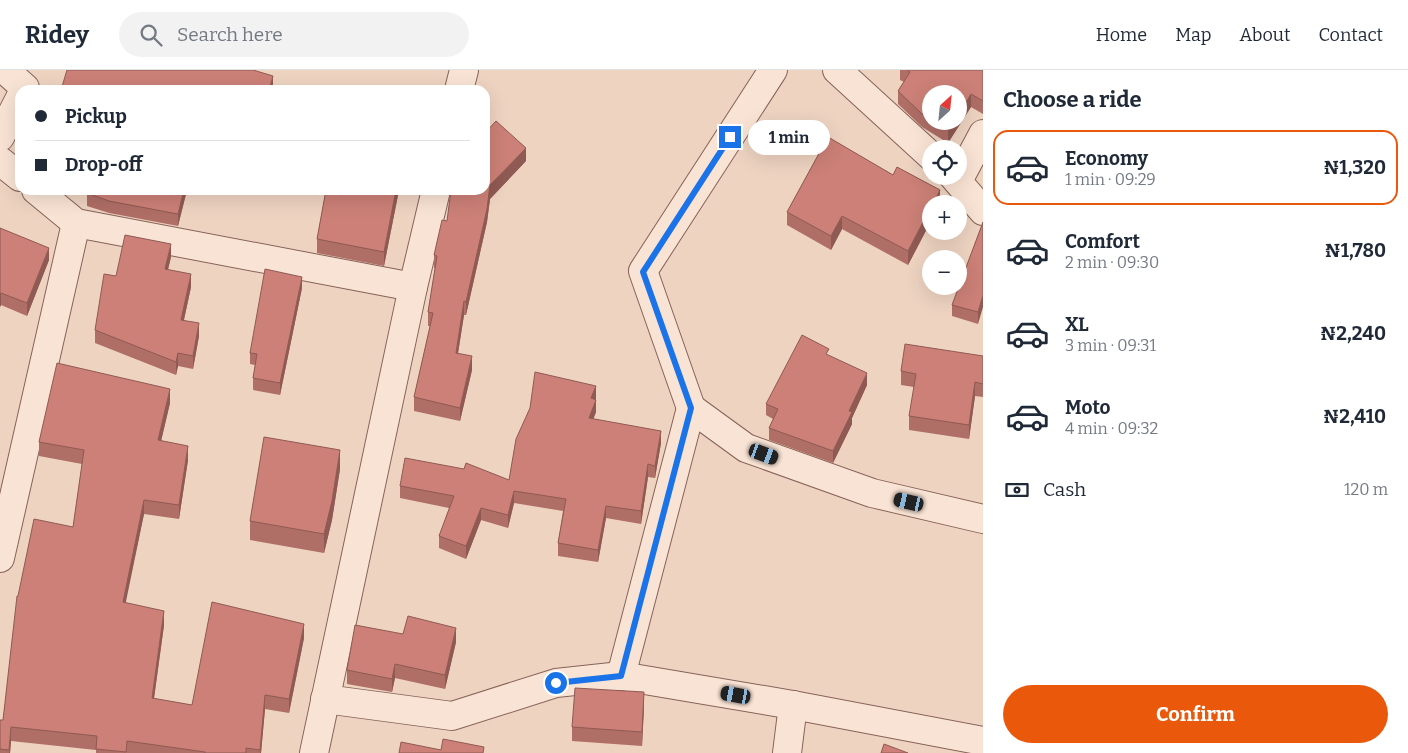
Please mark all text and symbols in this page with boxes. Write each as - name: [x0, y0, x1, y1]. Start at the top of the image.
- search box: [119, 12, 469, 57]
- text: Ridey: [25, 21, 89, 49]
- icon: search: [137, 21, 165, 49]
- text: Search here: [177, 23, 283, 46]
- text: Home: [1096, 24, 1147, 46]
- text: Map: [1175, 24, 1211, 46]
- text: About: [1239, 24, 1290, 46]
- text: Contact: [1318, 24, 1383, 46]
- north arrow: [922, 85, 968, 130]
- map controls: [922, 85, 967, 295]
- text: Choose a ride: [1003, 86, 1142, 113]
- text: Pickup: [65, 105, 127, 128]
- callout: 1 min: [748, 120, 830, 154]
- route end: [719, 126, 741, 148]
- text: 1 min: [769, 128, 809, 147]
- button: locate: [922, 140, 967, 185]
- icon: car: [1005, 145, 1050, 190]
- text: Economy: [1065, 147, 1148, 170]
- text: Drop-off: [65, 153, 143, 176]
- text: ₦1,320: [1323, 156, 1386, 179]
- text: 1 min · 09:29: [1065, 170, 1156, 189]
- button: +: [922, 195, 967, 240]
- icon: car: [1005, 228, 1050, 273]
- text: Comfort: [1065, 230, 1140, 253]
- text: ₦1,780: [1325, 239, 1386, 262]
- button: −: [922, 250, 967, 295]
- text: 2 min · 09:30: [1065, 253, 1159, 272]
- icon: car: [1005, 311, 1050, 356]
- text: XL: [1065, 313, 1089, 336]
- text: ₦2,240: [1320, 322, 1386, 345]
- text: 3 min · 09:31: [1065, 336, 1156, 355]
- icon: car: [1005, 394, 1050, 439]
- text: Moto: [1065, 396, 1111, 419]
- text: ₦2,410: [1323, 405, 1386, 428]
- text: 4 min · 09:32: [1065, 419, 1158, 438]
- car: [747, 442, 780, 466]
- icon: cash: [1003, 476, 1031, 504]
- text: Cash: [1043, 478, 1086, 501]
- text: 120 m: [1344, 480, 1388, 499]
- car: [892, 491, 925, 513]
- route start: [545, 672, 567, 694]
- car: [719, 685, 752, 705]
- button: Confirm: [1003, 685, 1388, 743]

